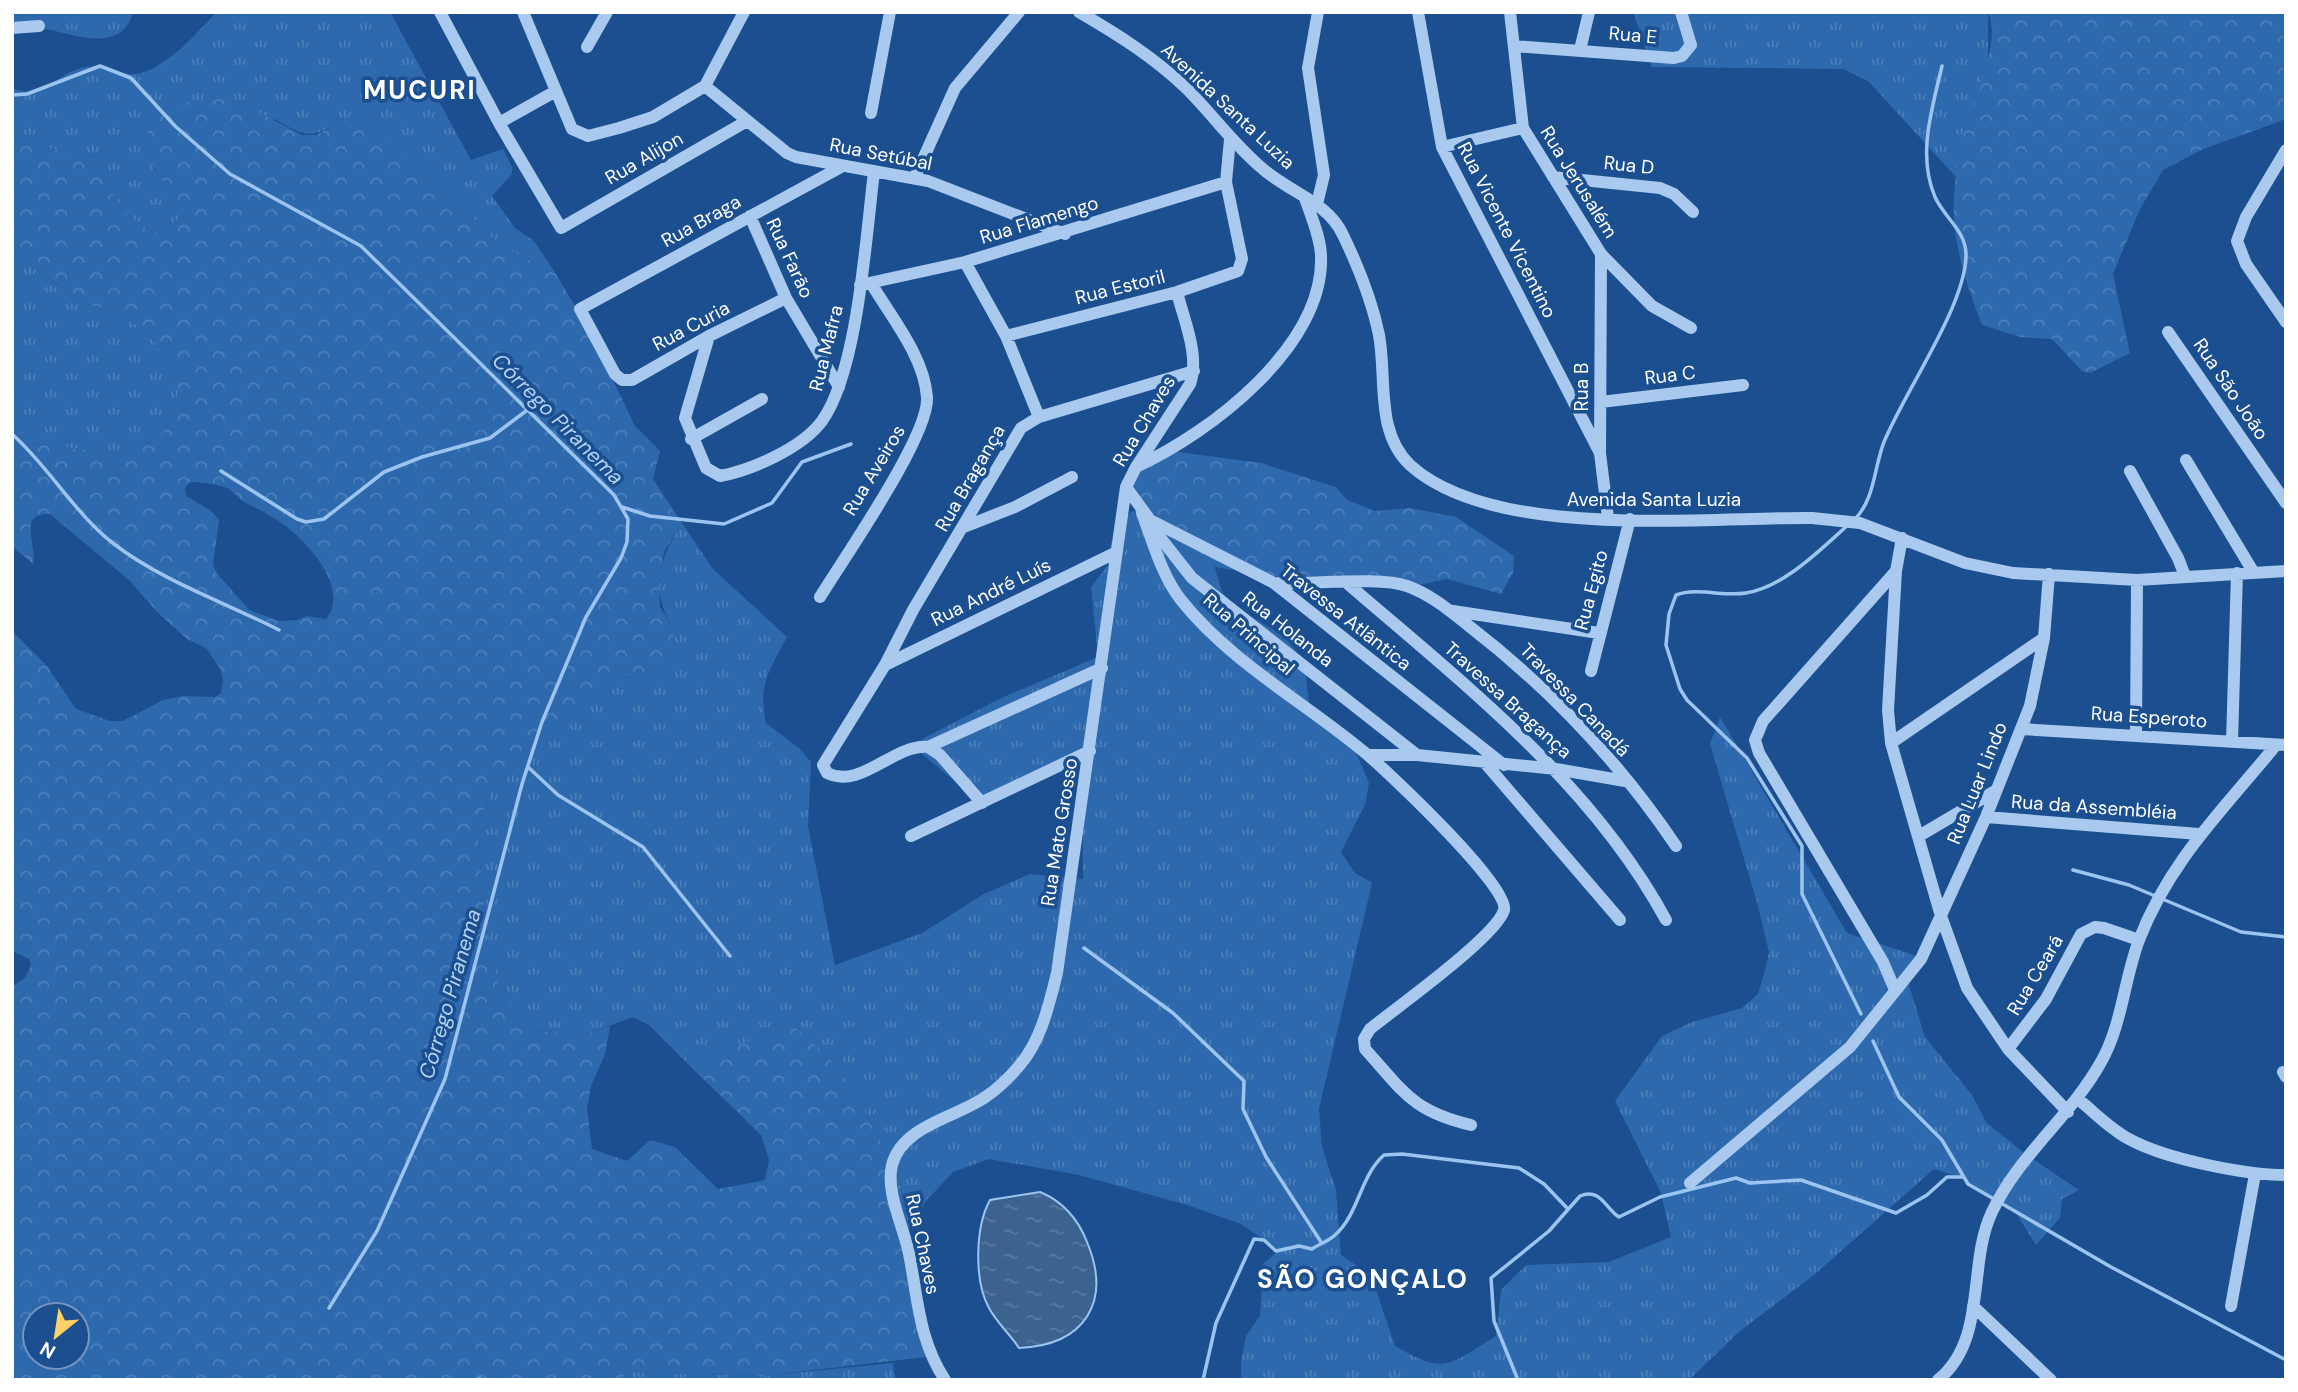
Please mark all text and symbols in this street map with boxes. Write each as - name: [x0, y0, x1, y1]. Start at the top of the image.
- street label: Rua E: [1608, 20, 1658, 50]
- street label: Avenida Santa Luzia: [1156, 37, 1300, 175]
- district label: MUCURI: [363, 73, 477, 107]
- street label: Rua Jerusalém: [1535, 121, 1623, 243]
- street label: Rua Alijon: [601, 126, 687, 190]
- street label: Rua Setúbal: [828, 132, 934, 176]
- street label: Rua Vicente Vicentino: [1452, 138, 1562, 322]
- street label: Rua D: [1603, 150, 1655, 180]
- street label: Rua Braga: [657, 189, 745, 253]
- street label: Rua Flamengo: [977, 190, 1101, 250]
- street label: Rua Farão: [760, 214, 820, 302]
- street label: Rua Estoril: [1072, 264, 1168, 310]
- street label: Rua Curia: [648, 295, 734, 357]
- street label: Rua Mafra: [803, 302, 849, 394]
- street label: Rua São João: [2188, 333, 2274, 445]
- water label: Córrego Piranema: [486, 347, 630, 491]
- street label: Rua C: [1643, 359, 1697, 391]
- street label: Rua B: [1569, 362, 1594, 412]
- street label: Rua Chaves: [1107, 371, 1181, 471]
- street label: Rua Aveiros: [837, 420, 911, 520]
- street label: Rua Bragança: [929, 420, 1011, 536]
- street label: Avenida Santa Luzia: [1567, 487, 1741, 512]
- street label: Rua Egito: [1568, 547, 1614, 633]
- street label: Rua André Luís: [927, 552, 1055, 632]
- street label: Travessa Atlântica: [1276, 558, 1416, 676]
- street label: Rua Holanda: [1237, 585, 1339, 673]
- street label: Rua Principal: [1198, 588, 1300, 680]
- street label: Travessa Bragança: [1439, 636, 1577, 764]
- street label: Travessa Canadá: [1514, 638, 1636, 762]
- street label: Rua Esperoto: [2090, 700, 2208, 734]
- street label: Rua Luar Lindo: [1941, 718, 2013, 848]
- street label: Rua Mato Grosso: [1035, 756, 1083, 908]
- street label: Rua da Assembléia: [2010, 789, 2178, 825]
- water label: Córrego Piranema: [412, 906, 488, 1082]
- street label: Rua Ceará: [2001, 930, 2069, 1020]
- street label: Rua Chaves: [900, 1192, 946, 1296]
- district label: SÃO GONÇALO: [1257, 1262, 1469, 1296]
- north arrow: [21, 1301, 91, 1371]
- text: N: [35, 1336, 60, 1365]

